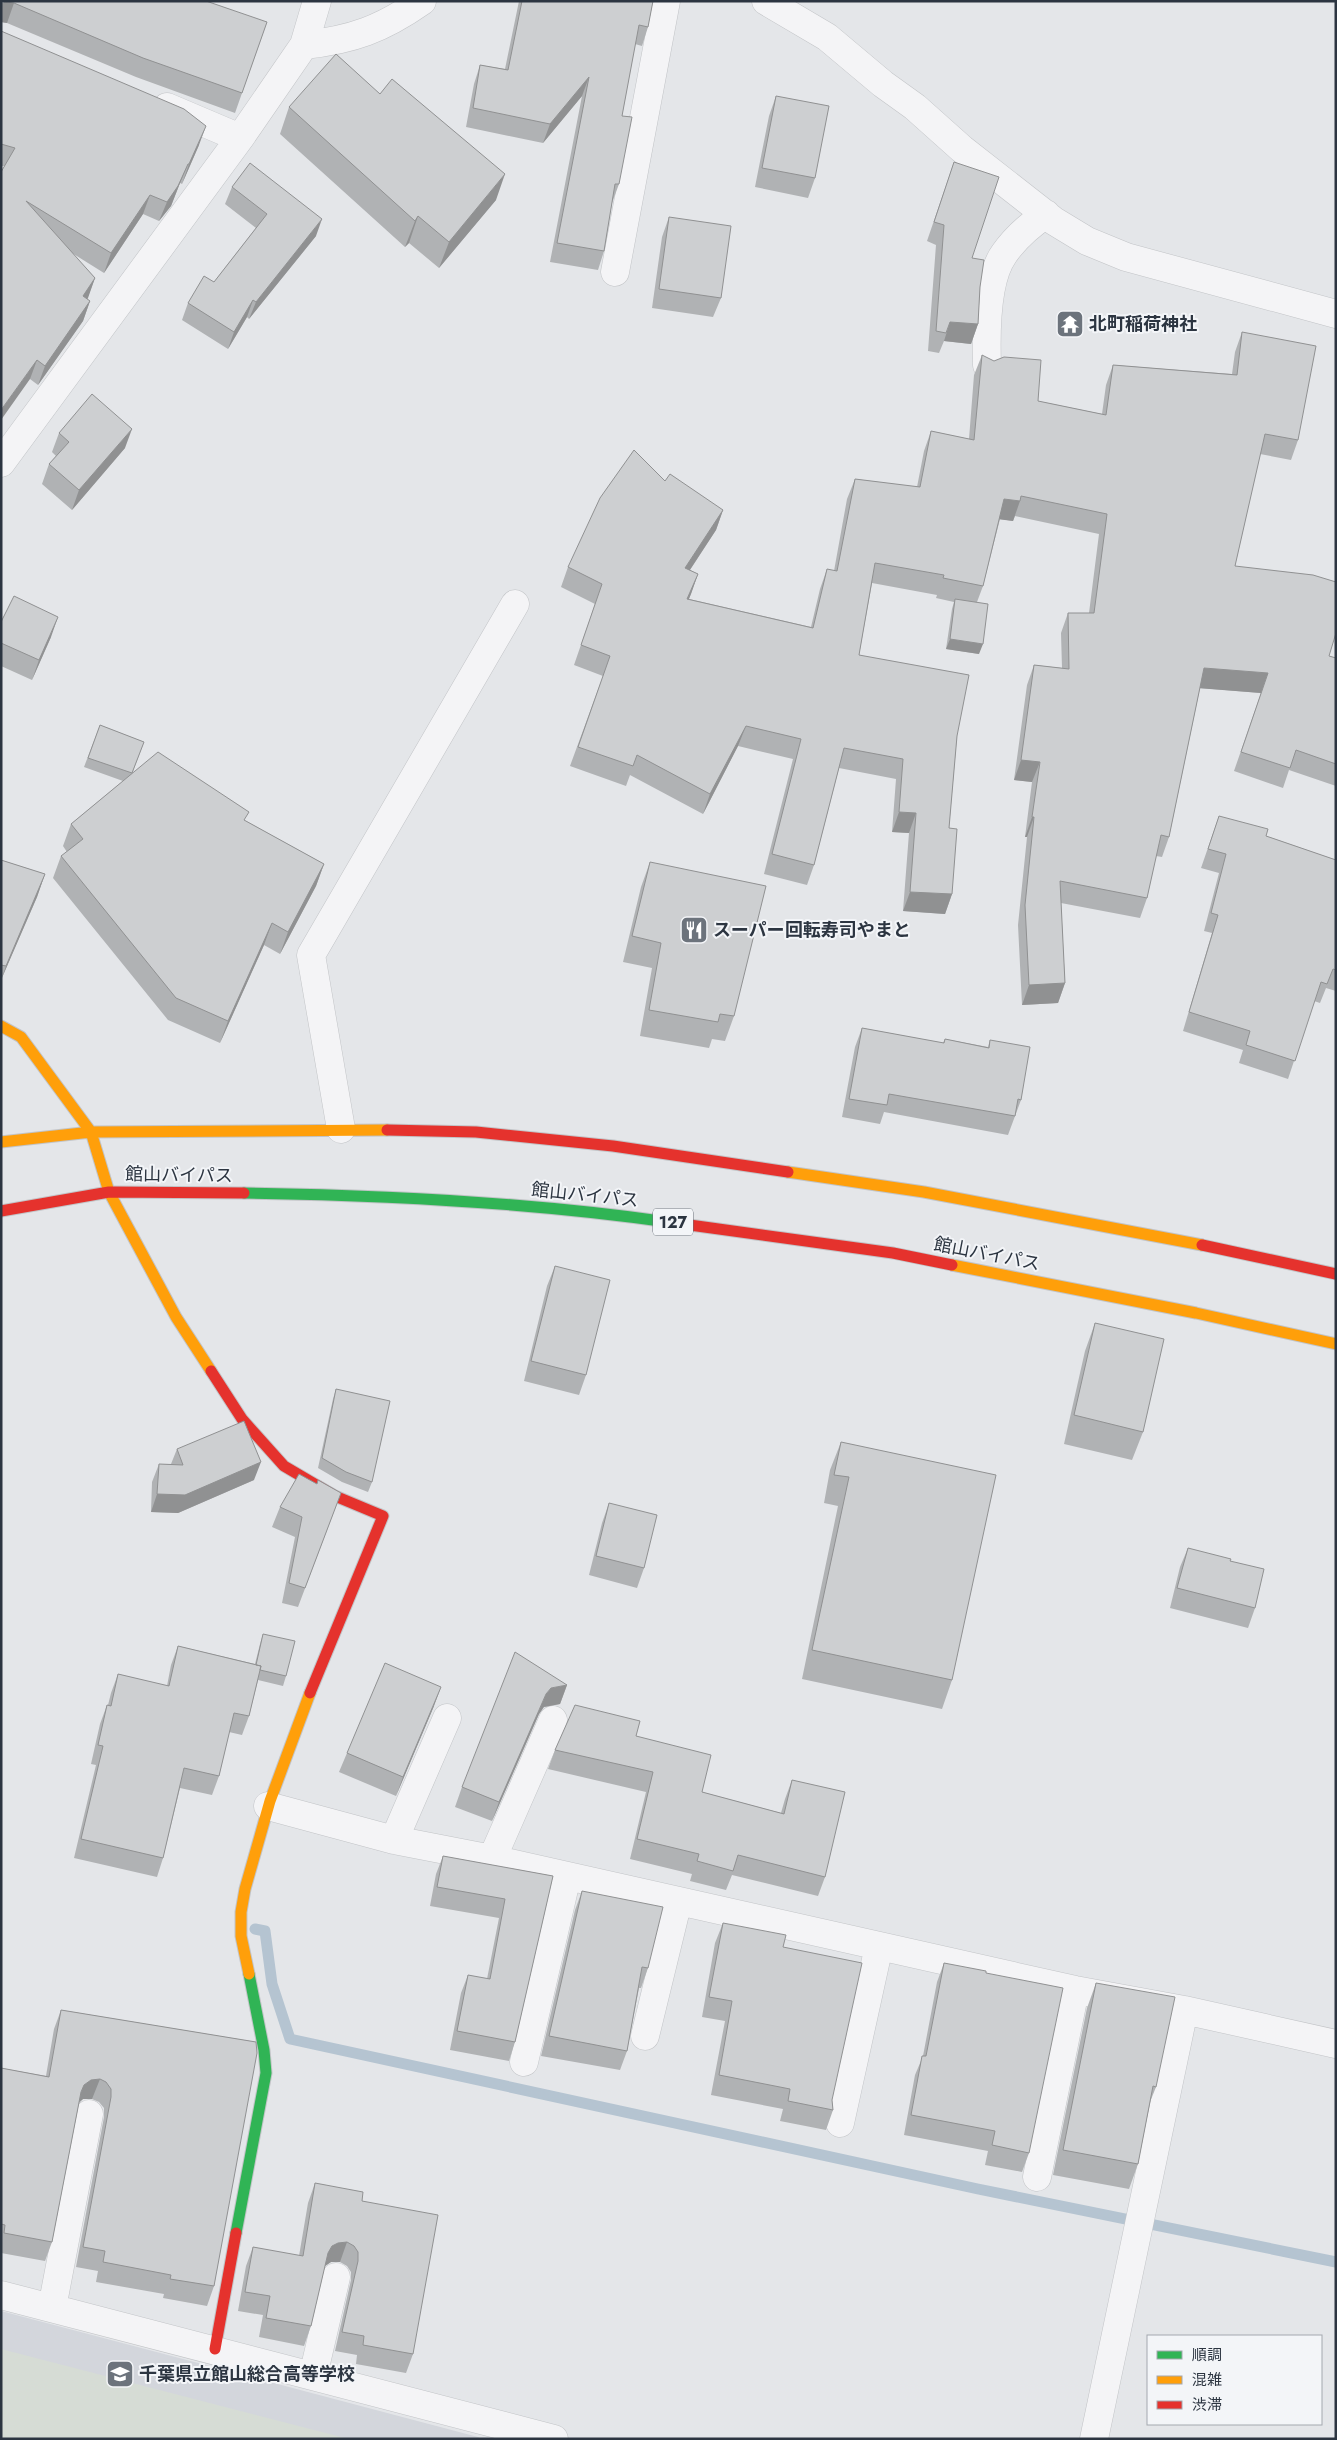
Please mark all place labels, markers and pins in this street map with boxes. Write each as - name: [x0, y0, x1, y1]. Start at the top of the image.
- temple icon: 北町稲荷神社: [1055, 309, 1085, 339]
- place label: 北町稲荷神社: [1089, 311, 1197, 337]
- restaurant icon: スーパー回転寿司やまと: [679, 915, 709, 945]
- place label: スーパー回転寿司やまと: [713, 917, 911, 943]
- school or university icon: 千葉県立館山総合高等学校: [105, 2359, 135, 2389]
- place label: 千葉県立館山総合高等学校: [139, 2361, 355, 2387]

